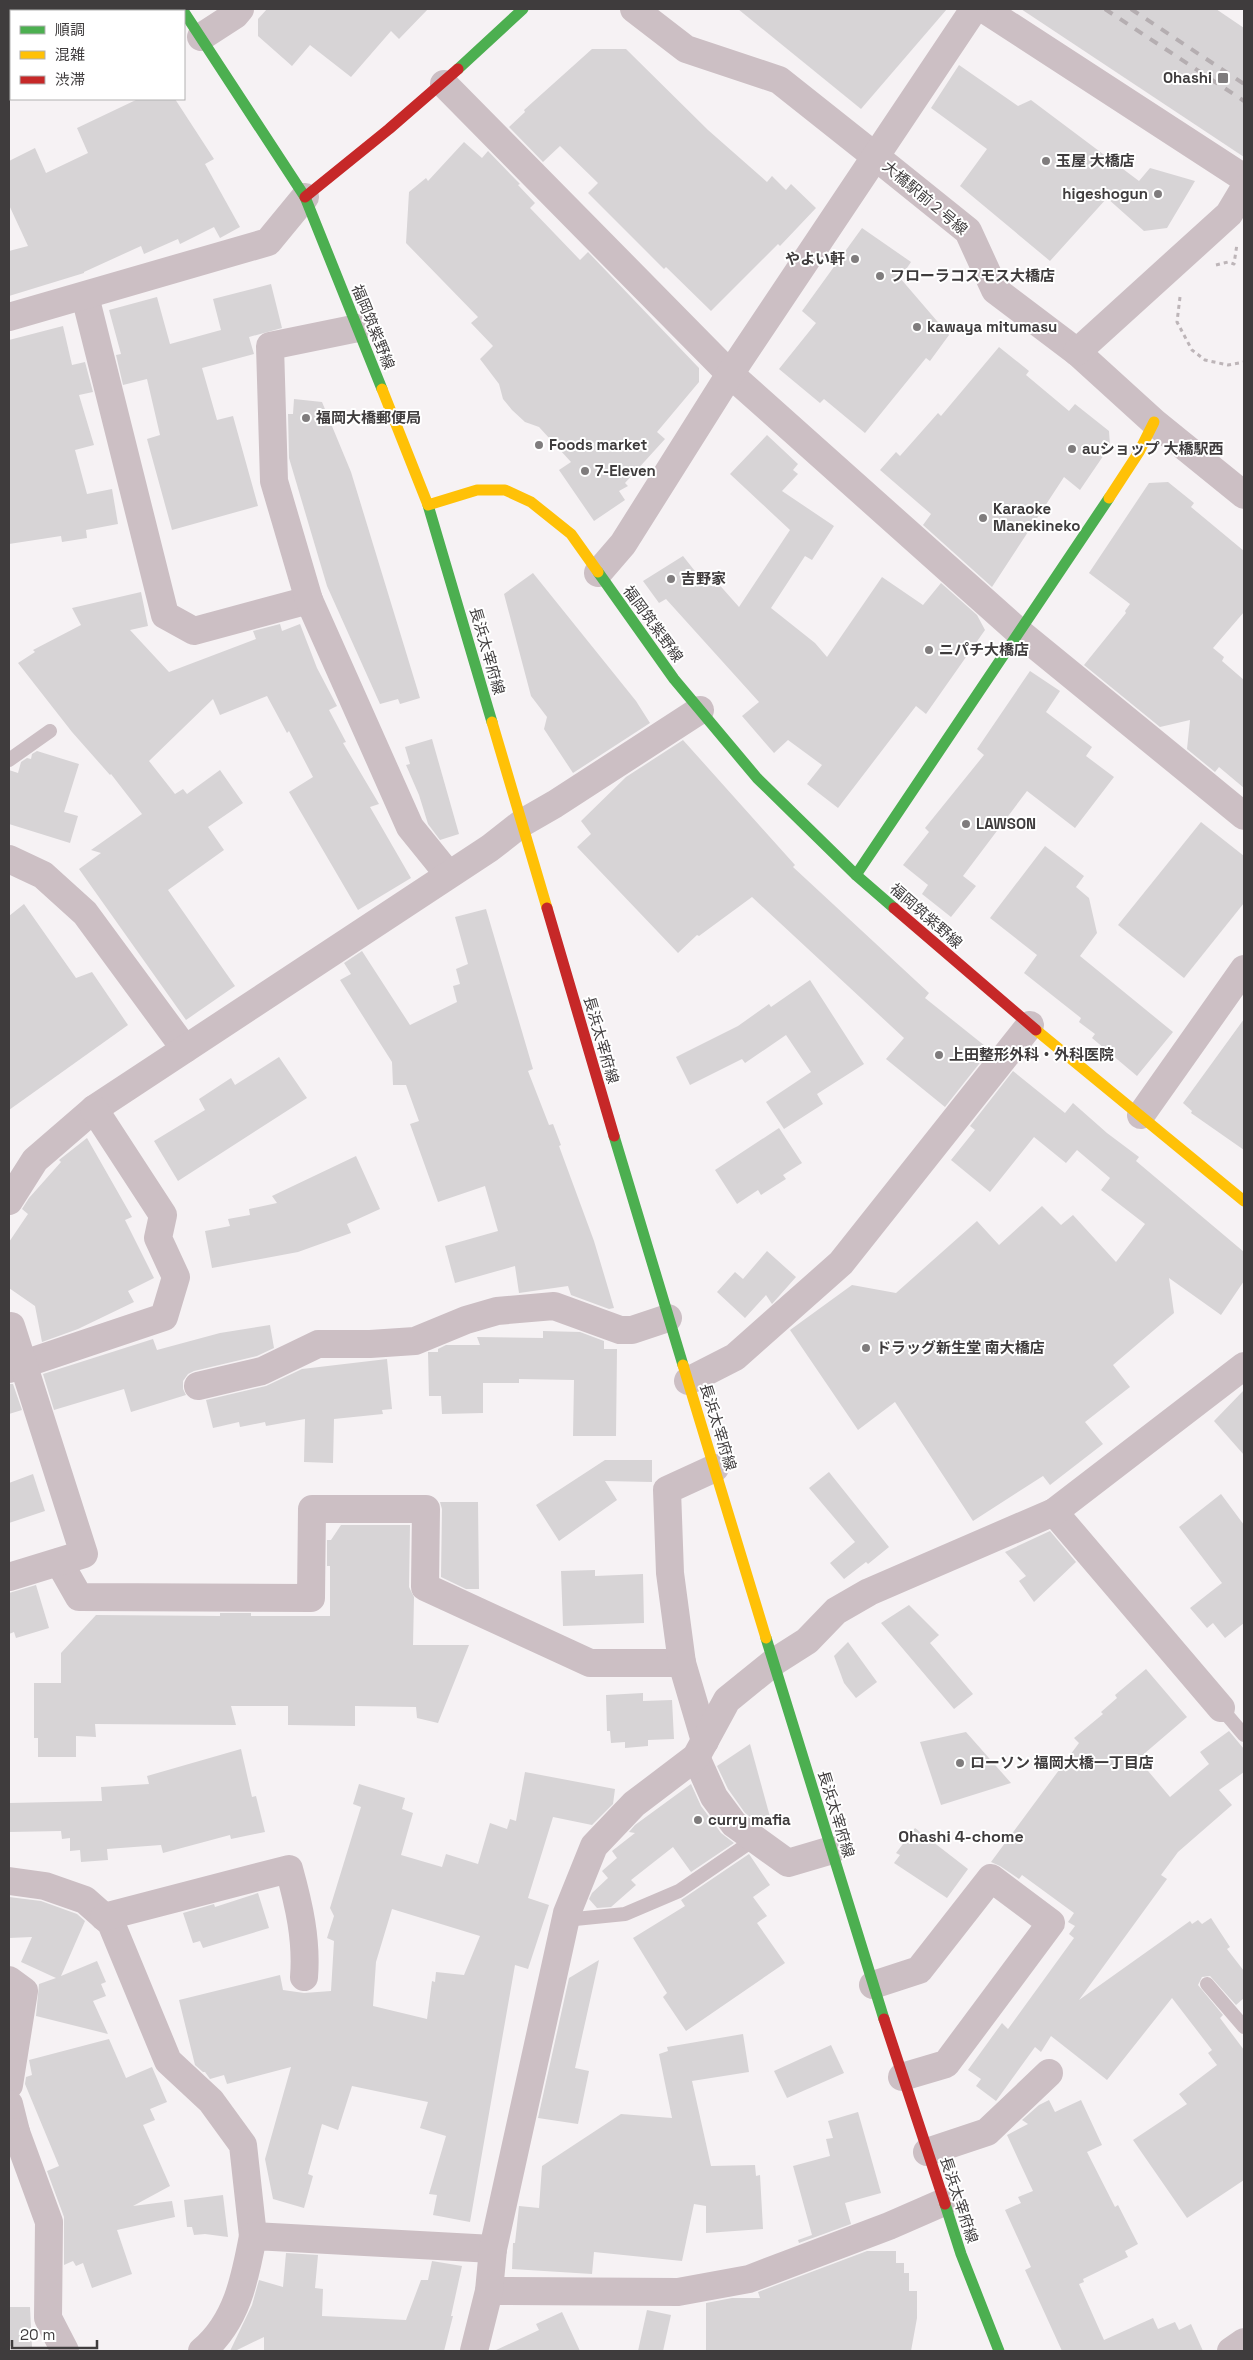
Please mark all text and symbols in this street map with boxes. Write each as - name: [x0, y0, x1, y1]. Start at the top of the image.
- legend: [10, 10, 185, 100]
- text: 順調: [55, 20, 85, 39]
- text: 混雑: [55, 45, 85, 64]
- place label: Ohashi: [1163, 68, 1212, 87]
- text: 渋滞: [55, 70, 85, 89]
- marker: Ohashi: [1216, 71, 1230, 85]
- place label: 玉屋 大橋店: [1056, 151, 1135, 170]
- marker: 玉屋 大橋店: [1040, 155, 1052, 167]
- street label: 大橋駅前２号線: [879, 157, 972, 239]
- place label: higeshogun: [1062, 184, 1148, 203]
- marker: higeshogun: [1152, 188, 1164, 200]
- place label: やよい軒: [785, 249, 845, 268]
- marker: やよい軒: [849, 253, 861, 265]
- place label: フローラコスモス大橋店: [890, 266, 1055, 285]
- marker: フローラコスモス大橋店: [874, 270, 886, 282]
- street label: 福岡筑紫野線: [348, 282, 399, 372]
- place label: kawaya mitumasu: [927, 317, 1057, 336]
- marker: kawaya mitumasu: [911, 321, 923, 333]
- place label: 福岡大橋郵便局: [315, 408, 421, 427]
- marker: 福岡大橋郵便局: [300, 412, 312, 424]
- place label: Foods market: [549, 435, 647, 454]
- marker: Foods market: [533, 439, 545, 451]
- place label: auショップ 大橋駅西: [1082, 439, 1224, 458]
- marker: auショップ 大橋駅西: [1066, 443, 1078, 455]
- place label: 7-Eleven: [595, 461, 656, 480]
- marker: 7-Eleven: [579, 465, 591, 477]
- place label: Karaoke Manekineko: [993, 499, 1080, 535]
- marker: Karaoke Manekineko: [977, 512, 989, 524]
- place label: 吉野家: [681, 569, 726, 588]
- marker: 吉野家: [665, 573, 677, 585]
- street label: 福岡筑紫野線: [619, 582, 688, 666]
- street label: 長浜太宰府線: [466, 605, 509, 697]
- place label: ニパチ大橋店: [939, 640, 1029, 659]
- marker: ニパチ大橋店: [923, 644, 935, 656]
- place label: LAWSON: [976, 814, 1036, 833]
- marker: LAWSON: [960, 818, 972, 830]
- street label: 福岡筑紫野線: [886, 879, 967, 952]
- street label: 長浜太宰府線: [580, 994, 623, 1086]
- place label: 上田整形外科・外科医院: [949, 1045, 1114, 1064]
- marker: 上田整形外科・外科医院: [933, 1049, 945, 1061]
- place label: ドラッグ新生堂 南大橋店: [876, 1338, 1045, 1357]
- marker: ドラッグ新生堂 南大橋店: [860, 1342, 872, 1354]
- street label: 長浜太宰府線: [696, 1381, 741, 1473]
- place label: ローソン 福岡大橋一丁目店: [970, 1753, 1154, 1772]
- marker: ローソン 福岡大橋一丁目店: [954, 1757, 966, 1769]
- street label: 長浜太宰府線: [814, 1768, 859, 1860]
- place label: curry mafia: [708, 1810, 791, 1829]
- marker: curry mafia: [692, 1814, 704, 1826]
- district label: Ohashi 4-chome: [898, 1826, 1024, 1847]
- street label: 長浜太宰府線: [937, 2154, 982, 2246]
- scale bar: [12, 2318, 98, 2350]
- text: 20 m: [20, 2325, 55, 2344]

